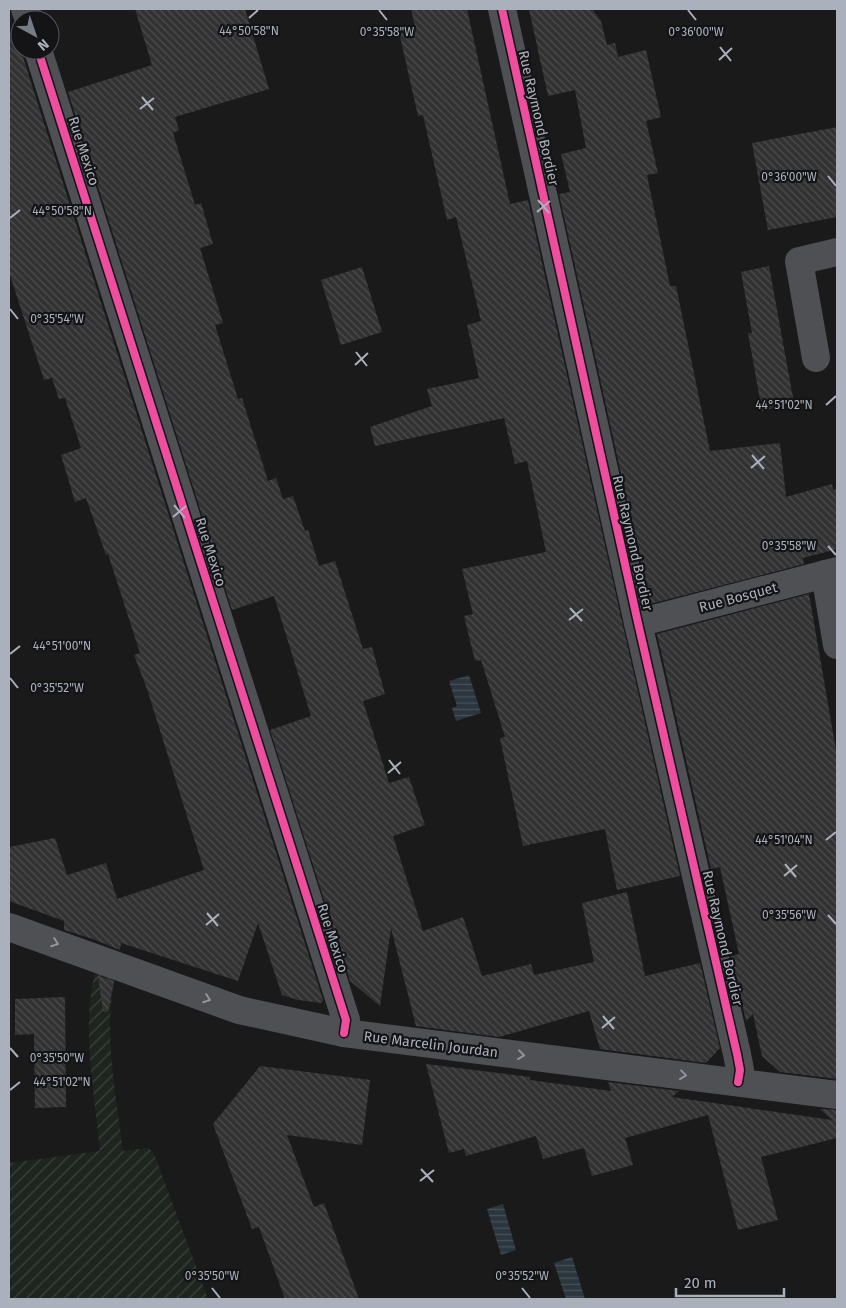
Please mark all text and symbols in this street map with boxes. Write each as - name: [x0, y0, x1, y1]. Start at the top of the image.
- north arrow: [10, 10, 60, 60]
- text: 44°50'58"N: [219, 24, 279, 38]
- text: 0°35'58"W: [360, 25, 414, 39]
- text: 0°36'00"W: [668, 25, 724, 39]
- text: N: [34, 35, 52, 54]
- street label: Rue Raymond Bordier: [515, 49, 562, 188]
- street label: Rue Mexico: [64, 114, 103, 188]
- text: 0°36'00"W: [761, 170, 817, 184]
- text: 44°50'58"N: [32, 204, 92, 218]
- text: 0°35'54"W: [30, 312, 84, 326]
- text: 44°51'02"N: [755, 398, 813, 412]
- street label: Rue Raymond Bordier: [609, 474, 656, 613]
- street label: Rue Mexico: [191, 515, 230, 589]
- text: 0°35'58"W: [762, 539, 816, 553]
- street label: Rue Bosquet: [697, 579, 780, 616]
- text: 44°51'00"N: [33, 639, 91, 653]
- text: 0°35'52"W: [30, 681, 84, 695]
- text: 44°51'04"N: [755, 833, 813, 847]
- street label: Rue Raymond Bordier: [699, 869, 746, 1008]
- street label: Rue Mexico: [313, 901, 352, 975]
- text: 0°35'56"W: [762, 908, 816, 922]
- one-way arrow: [50, 937, 58, 947]
- one-way arrow: [203, 993, 211, 1003]
- street label: Rue Marcelin Jourdan: [363, 1028, 499, 1061]
- one-way arrow: [518, 1049, 526, 1060]
- text: 0°35'50"W: [30, 1051, 84, 1065]
- one-way arrow: [678, 1070, 687, 1080]
- text: 44°51'02"N: [33, 1075, 91, 1089]
- scale bar: [676, 1266, 784, 1298]
- text: 0°35'50"W: [185, 1269, 239, 1283]
- text: 0°35'52"W: [495, 1269, 549, 1283]
- text: 20 m: [684, 1274, 717, 1292]

